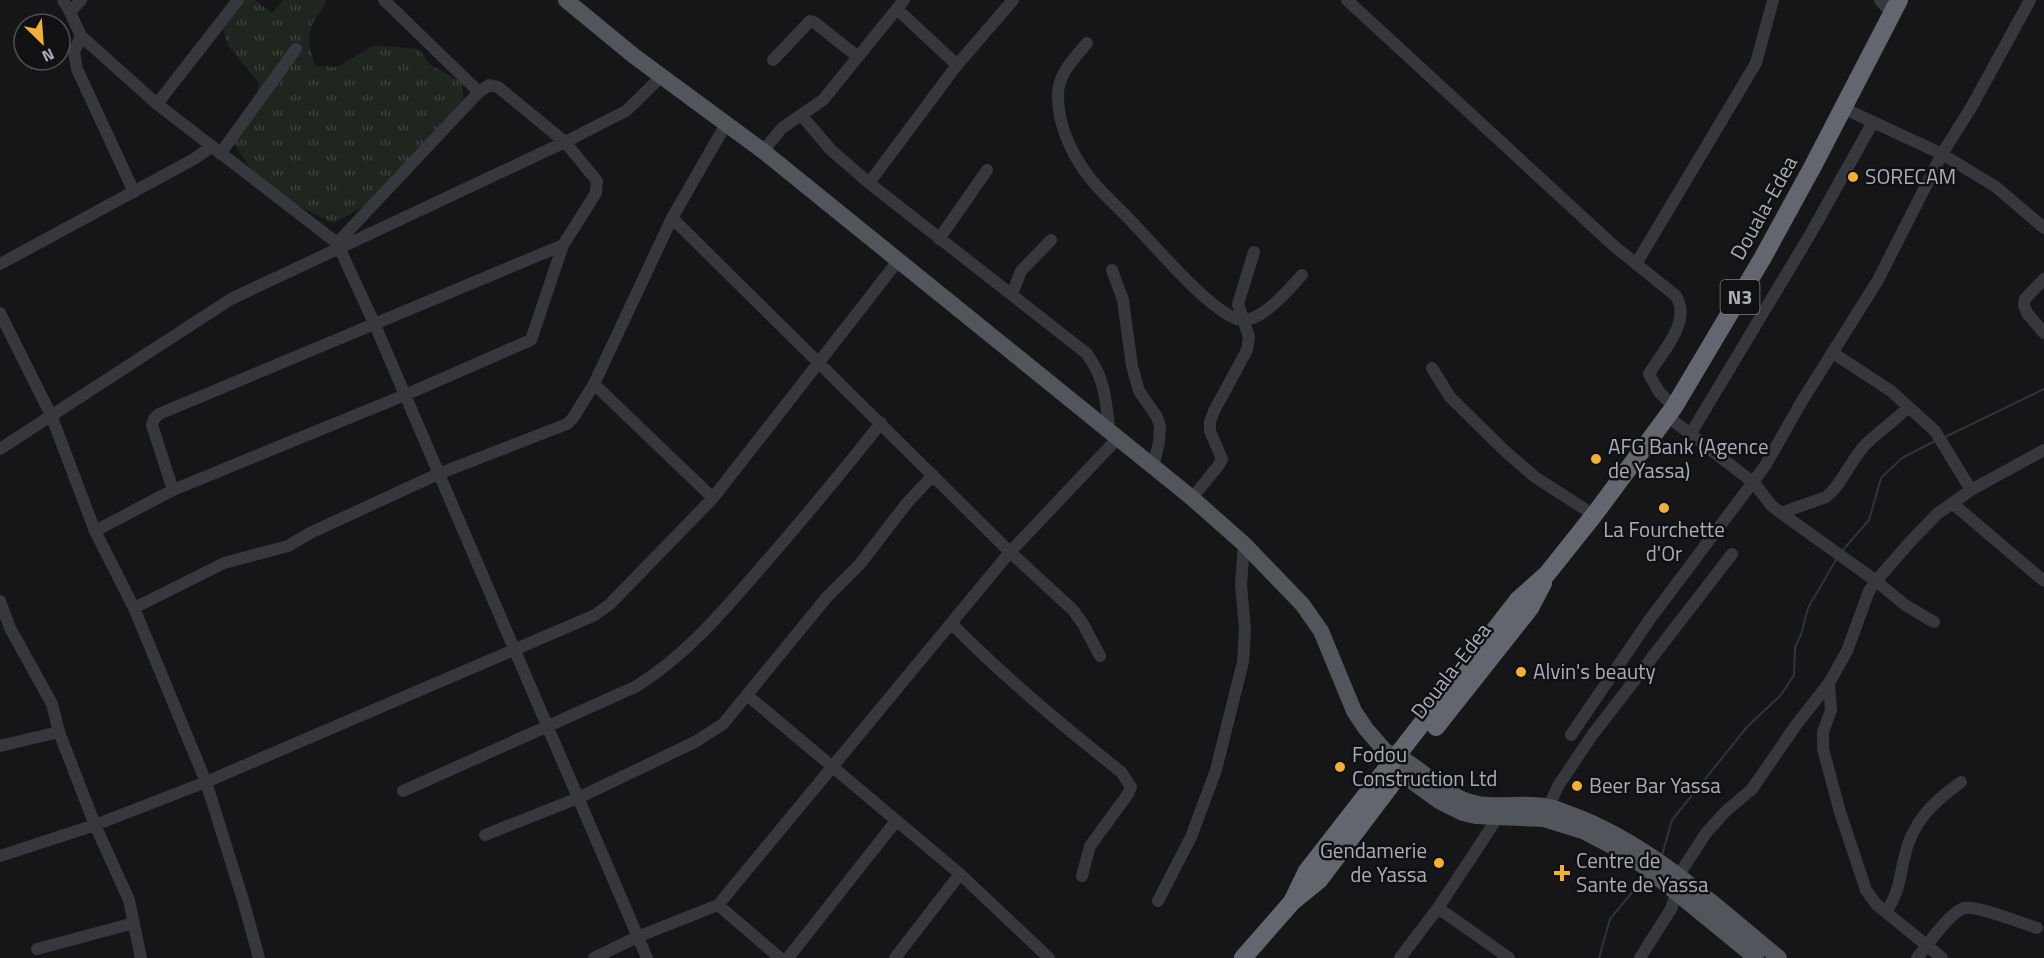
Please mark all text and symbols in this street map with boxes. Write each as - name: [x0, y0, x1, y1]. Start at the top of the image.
- north arrow: [12, 12, 72, 72]
- text: N: [38, 42, 58, 69]
- street label: Douala-Edea: [1721, 149, 1805, 265]
- place label: SORECAM: [1865, 160, 1956, 192]
- marker: SORECAM: [1846, 170, 1860, 184]
- road number: N3: [1720, 280, 1760, 314]
- place label: AFG Bank (Agence de Yassa): [1608, 430, 1769, 486]
- marker: AFG Bank (Agence de Yassa): [1589, 452, 1603, 466]
- marker: La Fourchette d'Or: [1657, 501, 1671, 515]
- place label: La Fourchette d'Or: [1603, 513, 1725, 569]
- street label: Douala-Edea: [1402, 615, 1498, 725]
- place label: Alvin's beauty: [1533, 655, 1656, 687]
- marker: Alvin's beauty: [1514, 665, 1528, 679]
- place label: Fodou Construction Ltd: [1352, 738, 1497, 794]
- marker: Fodou Construction Ltd: [1333, 760, 1347, 774]
- place label: Beer Bar Yassa: [1589, 769, 1721, 801]
- marker: Beer Bar Yassa: [1570, 779, 1584, 793]
- place label: Gendamerie de Yassa: [1320, 834, 1427, 890]
- place label: Centre de Sante de Yassa: [1576, 844, 1709, 900]
- marker: Gendamerie de Yassa: [1432, 856, 1446, 870]
- marker: Centre de Sante de Yassa: [1553, 864, 1571, 882]

